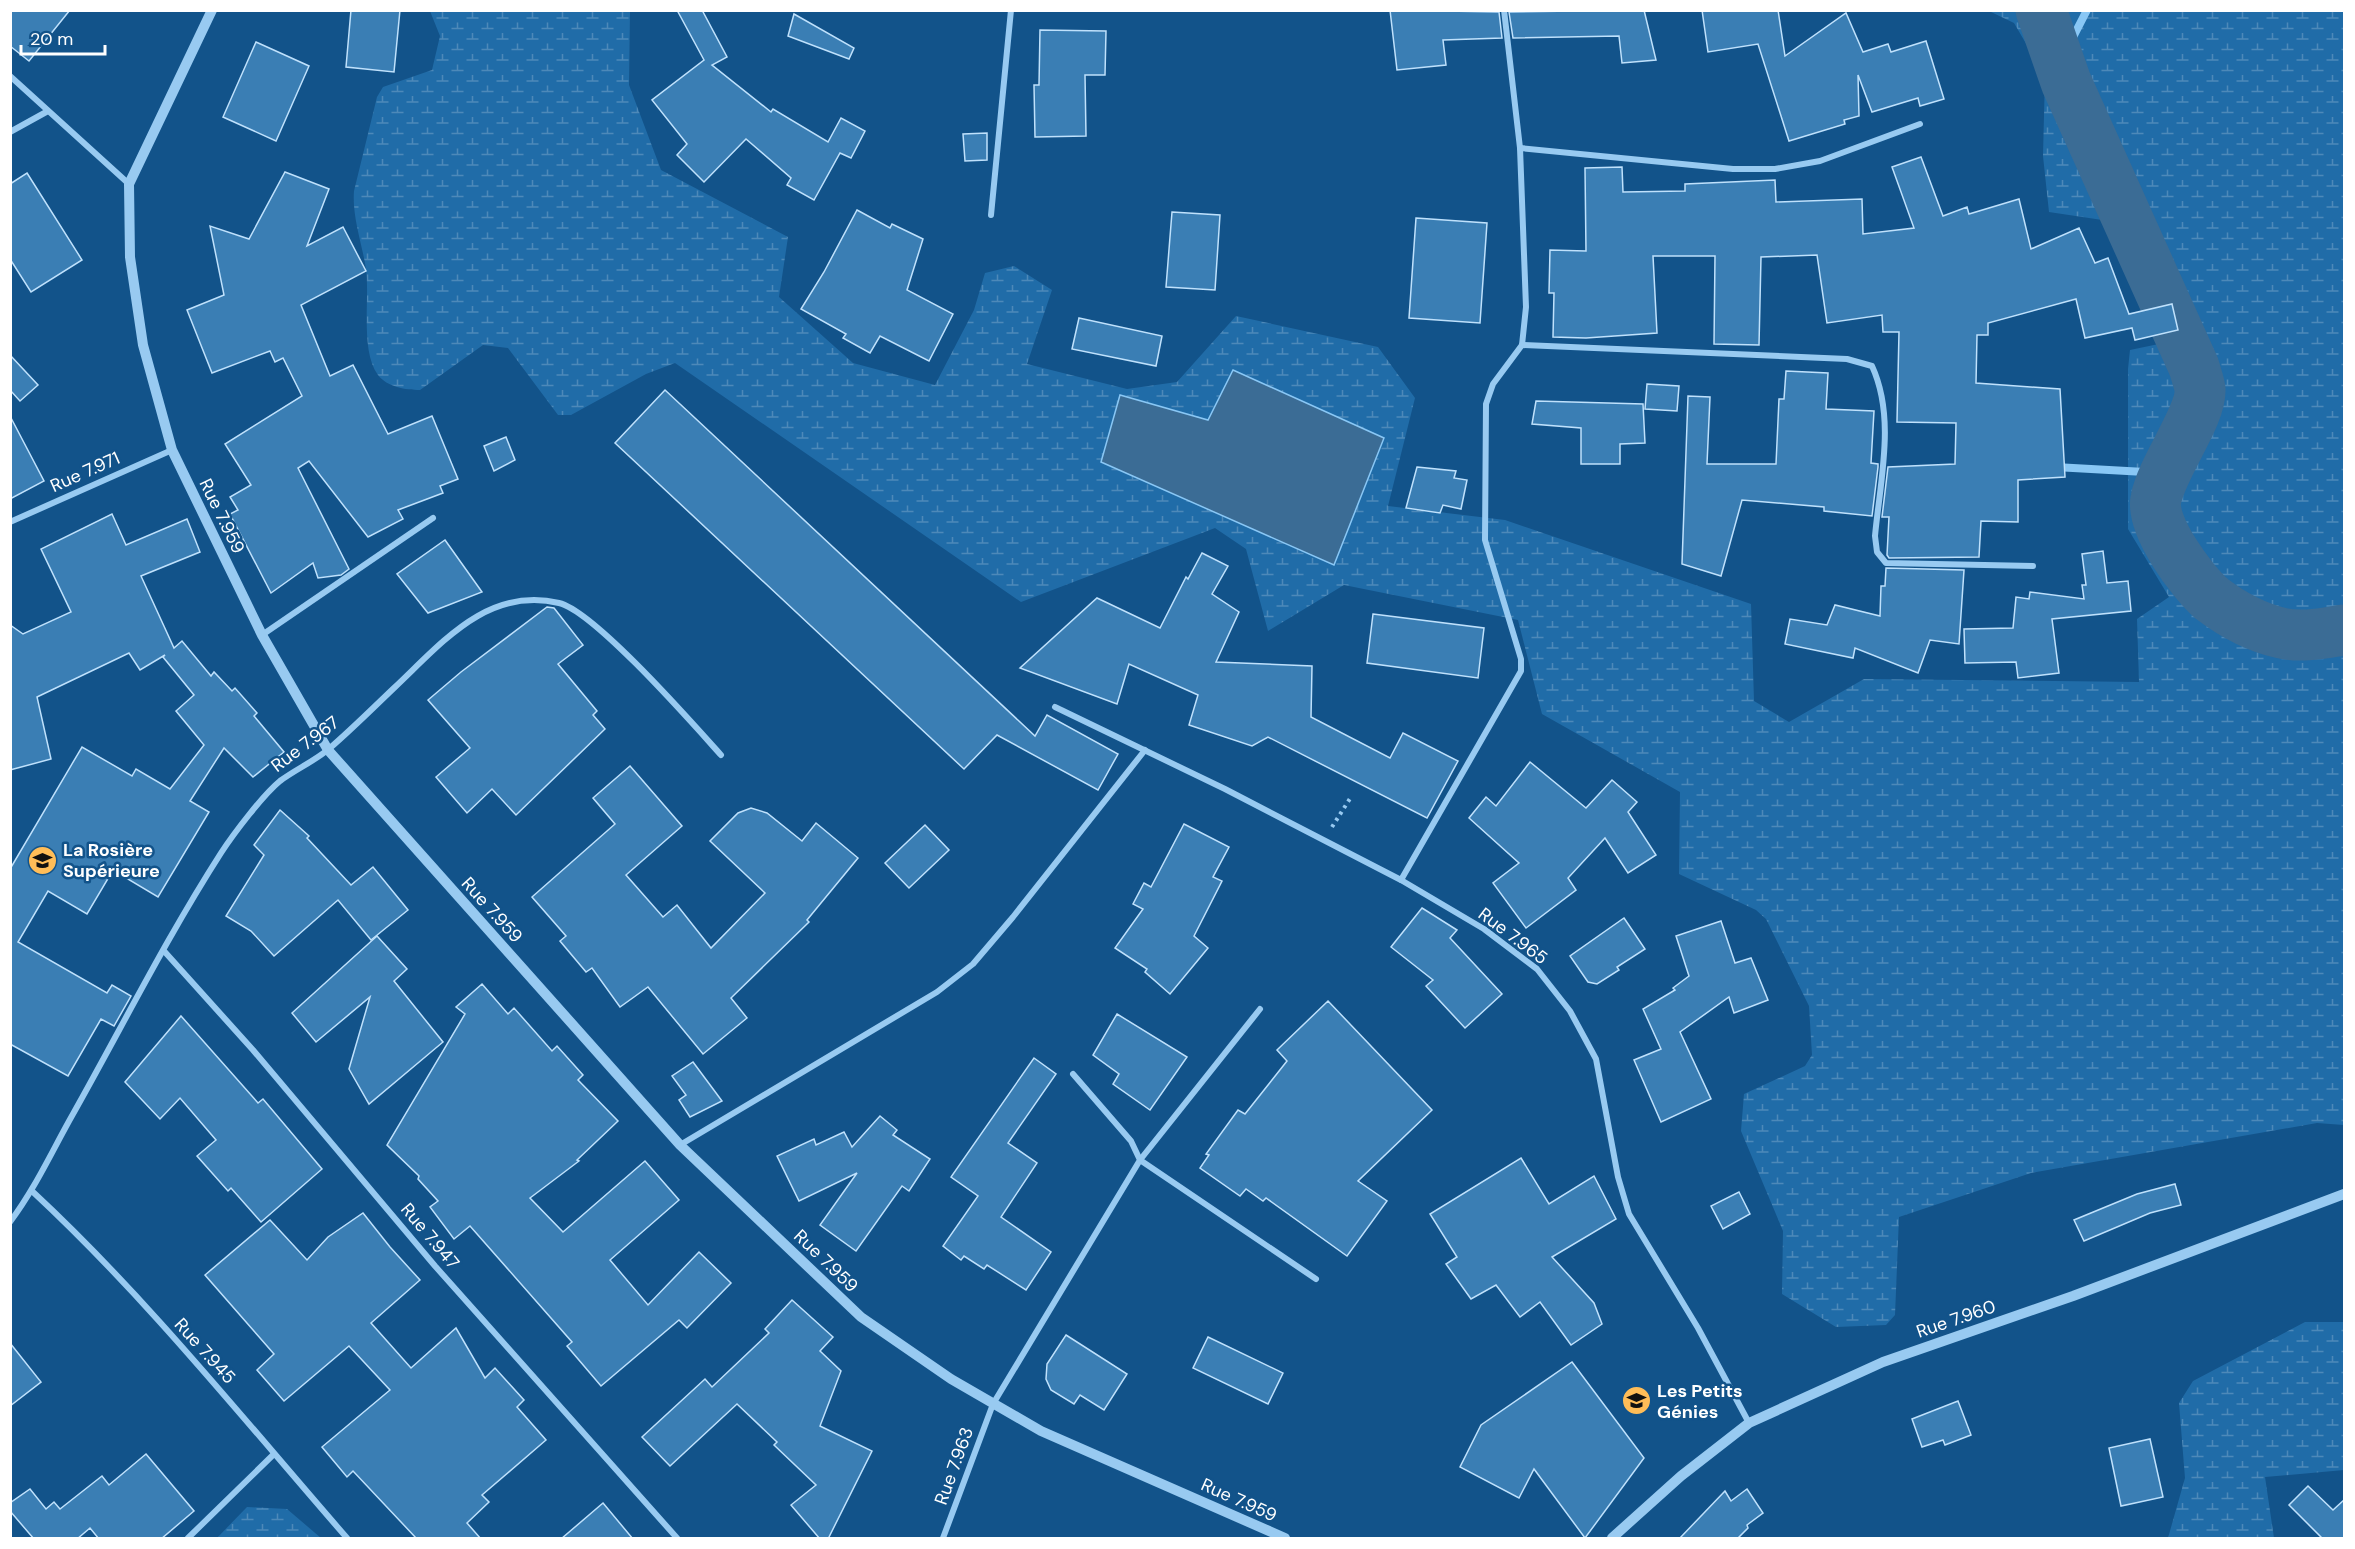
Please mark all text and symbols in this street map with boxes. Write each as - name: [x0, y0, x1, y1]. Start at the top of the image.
- scale bar: [21, 18, 105, 56]
- text: 20 m: [30, 27, 73, 51]
- street label: Rue 7.971: [46, 446, 124, 498]
- street label: Rue 7.959: [194, 474, 250, 558]
- street label: Rue 7.967: [266, 711, 344, 777]
- place label: La Rosière Supérieure: [63, 838, 160, 883]
- school or university icon: La Rosière Supérieure: [26, 844, 58, 876]
- street label: Rue 7.959: [456, 872, 528, 948]
- street label: Rue 7.965: [1474, 902, 1552, 970]
- street label: Rue 7.947: [395, 1198, 465, 1274]
- street label: Rue 7.959: [789, 1224, 863, 1298]
- street label: Rue 7.960: [1913, 1294, 1999, 1344]
- street label: Rue 7.945: [169, 1313, 241, 1389]
- place label: Les Petits Génies: [1657, 1379, 1743, 1424]
- school or university icon: Les Petits Génies: [1620, 1385, 1652, 1417]
- street label: Rue 7.963: [929, 1424, 979, 1508]
- street label: Rue 7.959: [1197, 1473, 1281, 1527]

